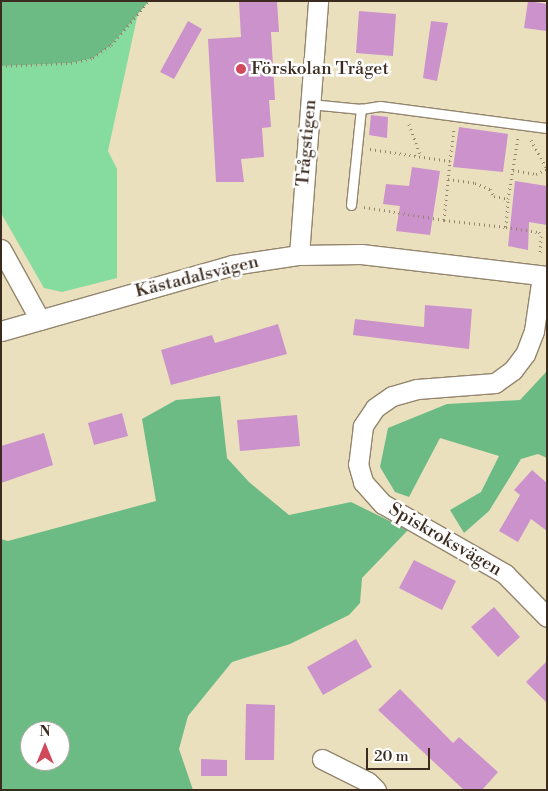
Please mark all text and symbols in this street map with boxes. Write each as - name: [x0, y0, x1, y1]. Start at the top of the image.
- place label: Förskolan Tråget: [251, 58, 389, 80]
- marker: Förskolan Tråget: [235, 63, 247, 75]
- street label: Trågstigen: [292, 99, 322, 187]
- street label: Kästadalsvägen: [133, 251, 261, 303]
- street label: Spiskroksvägen: [385, 499, 505, 581]
- north arrow: [20, 721, 70, 771]
- text: N: [39, 723, 51, 741]
- scale bar: [368, 738, 432, 770]
- text: 20 m: [374, 747, 409, 766]

